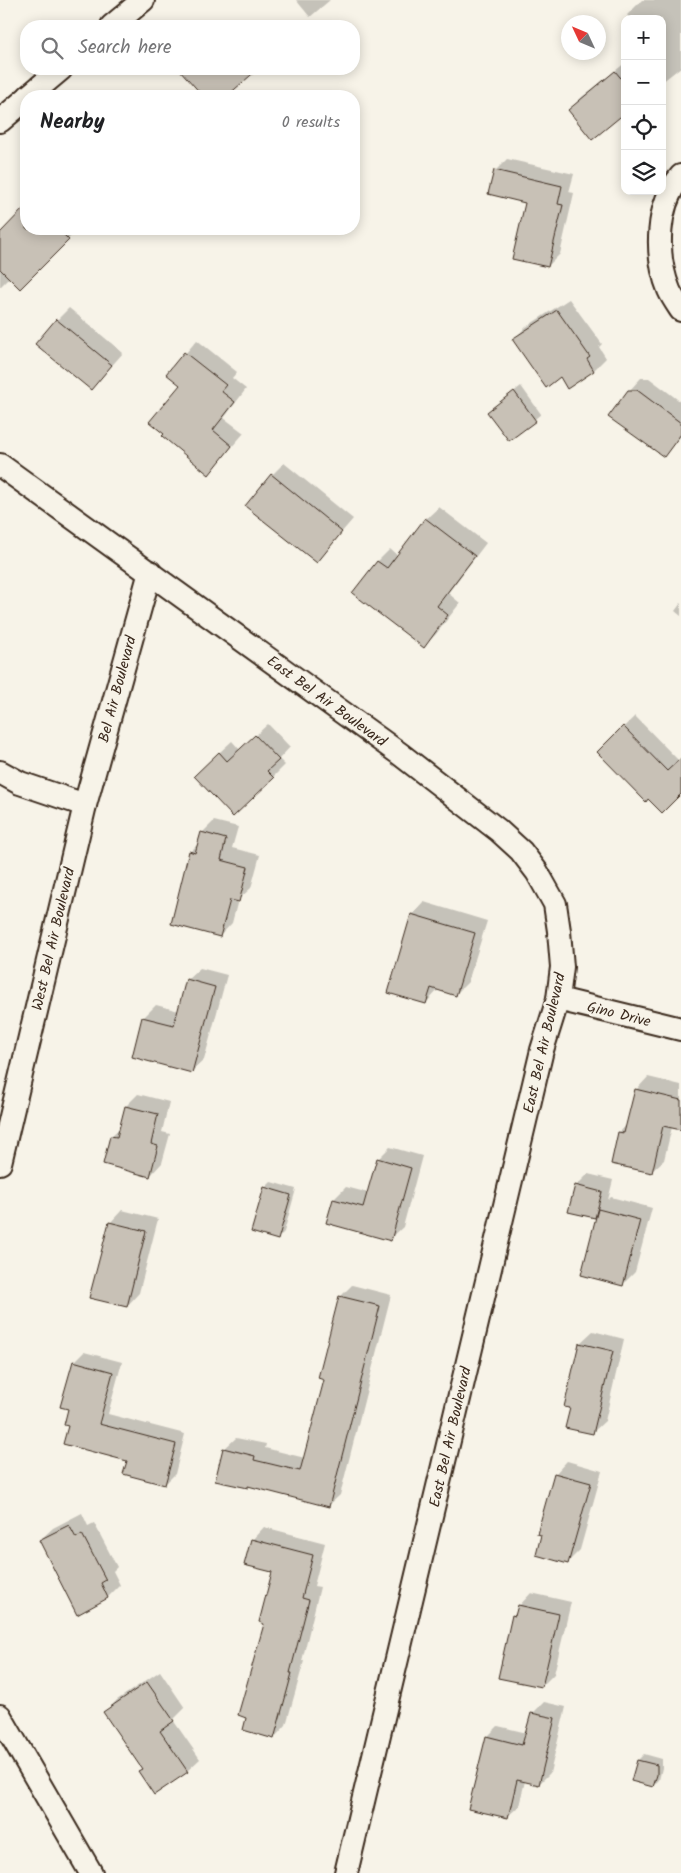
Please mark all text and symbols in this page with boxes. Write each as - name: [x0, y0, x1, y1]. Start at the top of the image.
- north arrow: [561, 15, 606, 60]
- map controls: [621, 15, 666, 195]
- button: +: [621, 15, 666, 60]
- search box: [20, 20, 360, 75]
- text: Search here: [78, 33, 172, 63]
- icon: search: [38, 34, 66, 62]
- button: −: [621, 60, 666, 105]
- button: locate: [621, 105, 666, 150]
- text: Nearby: [40, 106, 105, 139]
- text: 0 results: [282, 110, 340, 135]
- button: layers: [621, 150, 666, 195]
- street label: Bel Air Boulevard: [92, 633, 144, 745]
- street label: East Bel Air Boulevard: [261, 650, 392, 754]
- street label: West Bel Air Boulevard: [26, 865, 82, 1013]
- street label: East Bel Air Boulevard: [517, 970, 573, 1116]
- street label: Gino Drive: [584, 995, 653, 1035]
- street label: East Bel Air Boulevard: [423, 1364, 479, 1510]

